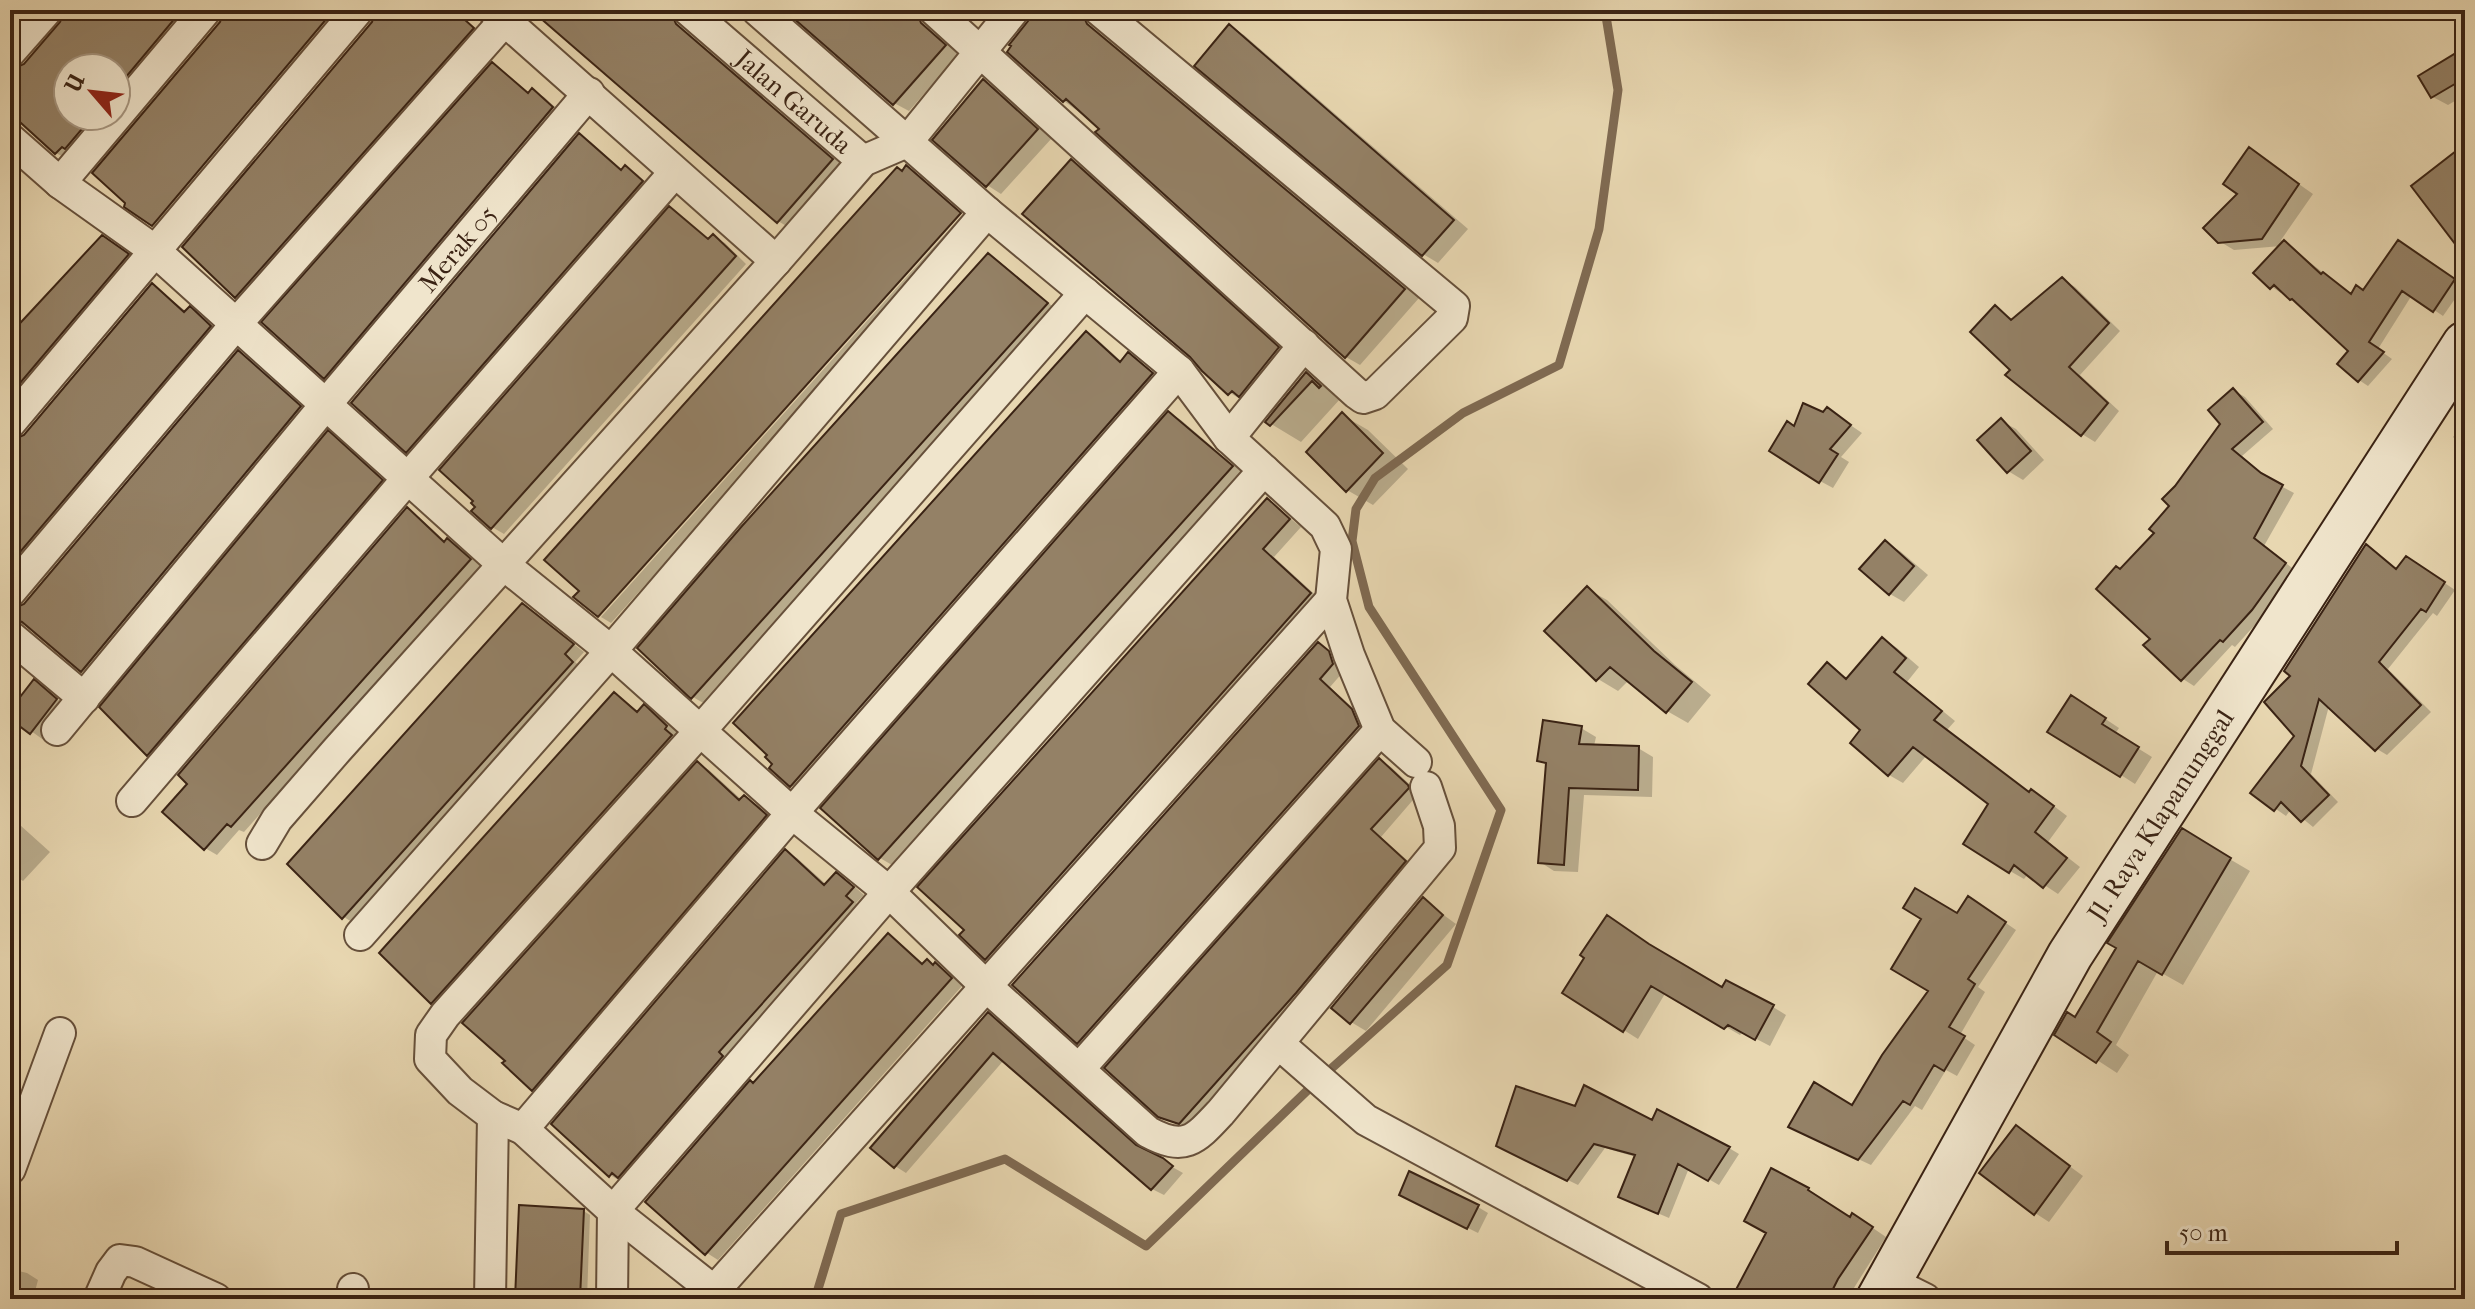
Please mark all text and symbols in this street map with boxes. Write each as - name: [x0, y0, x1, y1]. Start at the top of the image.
- street label: Jalan Garuda: [728, 42, 859, 161]
- north arrow: [52, 52, 132, 132]
- text: U: [59, 69, 91, 98]
- street label: Merak 05: [412, 199, 503, 299]
- street label: Jl. Raya Klapanunggal: [2080, 704, 2240, 928]
- scale bar: [2167, 1205, 2397, 1255]
- text: 50 m: [2179, 1219, 2228, 1247]

